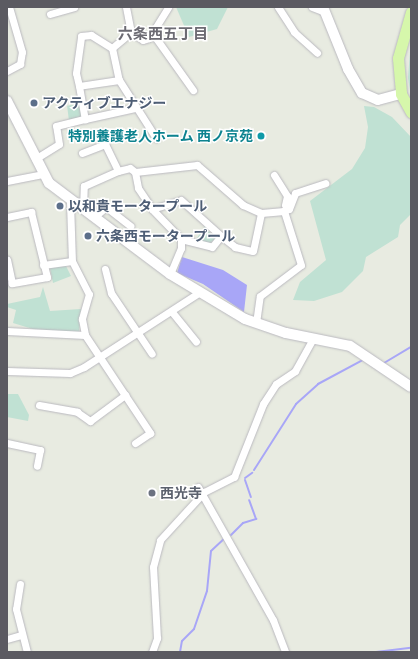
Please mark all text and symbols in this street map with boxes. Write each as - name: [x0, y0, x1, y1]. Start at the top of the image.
- district label: 六条西五丁目: [118, 25, 208, 43]
- place label: アクティブエナジー: [42, 95, 168, 111]
- marker: アクティブエナジー: [29, 98, 39, 108]
- place label: 特別養護老人ホーム 西ノ京苑: [68, 128, 253, 144]
- marker: 特別養護老人ホーム 西ノ京苑: [256, 131, 266, 141]
- place label: 以和貴モータープール: [68, 198, 208, 214]
- marker: 以和貴モータープール: [55, 201, 65, 211]
- place label: 六条西モータープール: [96, 228, 236, 244]
- marker: 六条西モータープール: [83, 231, 93, 241]
- place label: 西光寺: [160, 485, 202, 501]
- marker: 西光寺: [147, 488, 157, 498]

